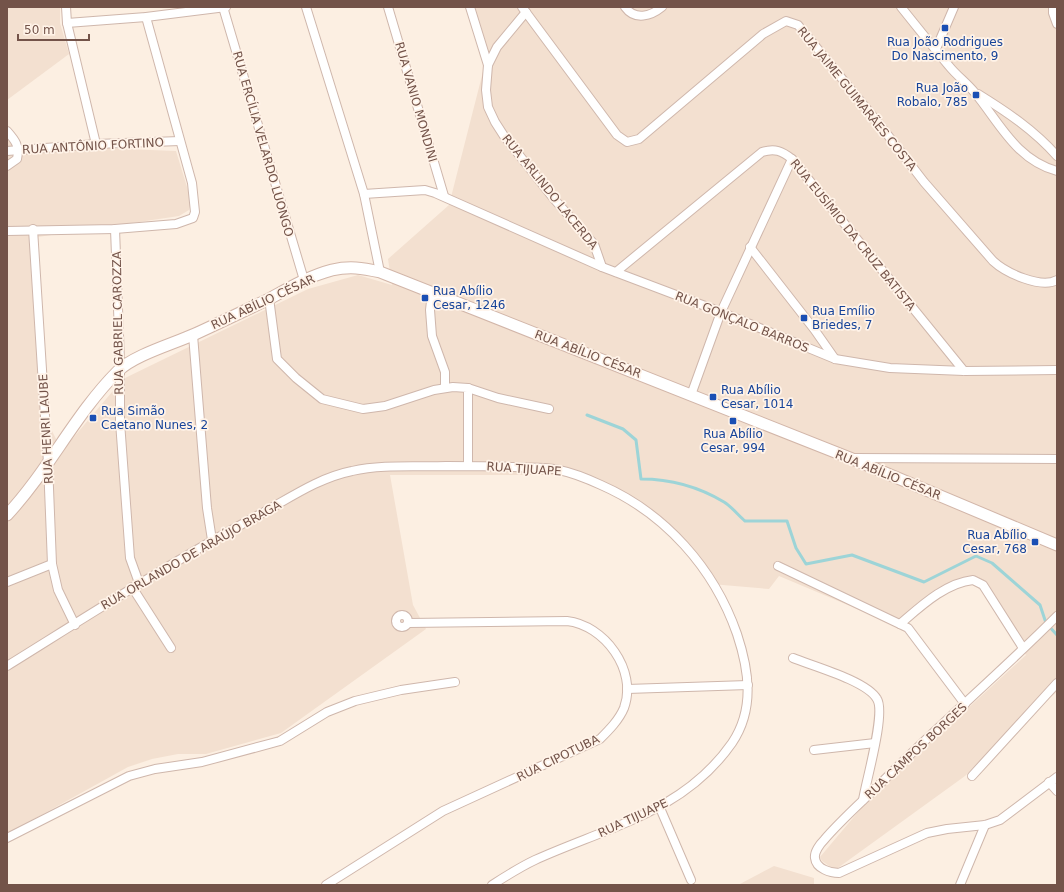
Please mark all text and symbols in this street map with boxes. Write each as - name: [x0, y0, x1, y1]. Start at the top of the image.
- scale bar: [18, 16, 89, 42]
- text: 50 m: [24, 23, 55, 37]
- marker: Rua João Rodrigues Do Nascimento, 9: [940, 23, 950, 33]
- street label: RUA JAIME GUIMARÃES COSTA: [795, 24, 921, 174]
- place label: Rua João Rodrigues Do Nascimento, 9: [887, 35, 1003, 63]
- street label: RUA VANIO MONDINI: [392, 40, 440, 164]
- street label: RUA ERCÍLIA VELARDO LUONGO: [230, 49, 297, 238]
- place label: Rua João Robalo, 785: [897, 81, 968, 109]
- marker: Rua João Robalo, 785: [971, 90, 981, 100]
- street label: RUA ARLINDO LACERDA: [499, 132, 601, 253]
- street label: RUA ANTÔNIO FORTINO: [22, 134, 164, 157]
- street label: RUA EUSÍMIO DA CRUZ BATISTA: [788, 156, 920, 314]
- street label: RUA GABRIEL CAROZZA: [110, 250, 126, 395]
- street label: RUA ABÍLIO CÉSAR: [208, 271, 317, 332]
- place label: Rua Abílio Cesar, 1246: [433, 284, 505, 312]
- street label: RUA GONÇALO BARROS: [673, 289, 811, 355]
- marker: Rua Abílio Cesar, 1246: [420, 293, 430, 303]
- place label: Rua Emílio Briedes, 7: [812, 304, 875, 332]
- marker: Rua Emílio Briedes, 7: [799, 313, 809, 323]
- street label: RUA ABÍLIO CÉSAR: [533, 326, 644, 381]
- street label: RUA HENRI LAUBE: [36, 374, 56, 484]
- place label: Rua Abílio Cesar, 1014: [721, 383, 793, 411]
- marker: Rua Abílio Cesar, 1014: [708, 392, 718, 402]
- place label: Rua Simão Caetano Nunes, 2: [101, 404, 208, 432]
- marker: Rua Simão Caetano Nunes, 2: [88, 413, 98, 423]
- marker: Rua Abílio Cesar, 994: [728, 416, 738, 426]
- place label: Rua Abílio Cesar, 994: [701, 427, 765, 455]
- street label: RUA ABÍLIO CÉSAR: [833, 446, 943, 503]
- street label: RUA TIJUAPE: [486, 459, 562, 479]
- street label: RUA ORLANDO DE ARAÚJO BRAGA: [98, 496, 284, 612]
- place label: Rua Abílio Cesar, 768: [962, 528, 1027, 556]
- marker: Rua Abílio Cesar, 768: [1030, 537, 1040, 547]
- street label: RUA CAMPOS BORGES: [862, 700, 970, 802]
- street label: RUA CIPOTUBA: [514, 732, 602, 784]
- street label: RUA TIJUAPE: [596, 796, 670, 840]

